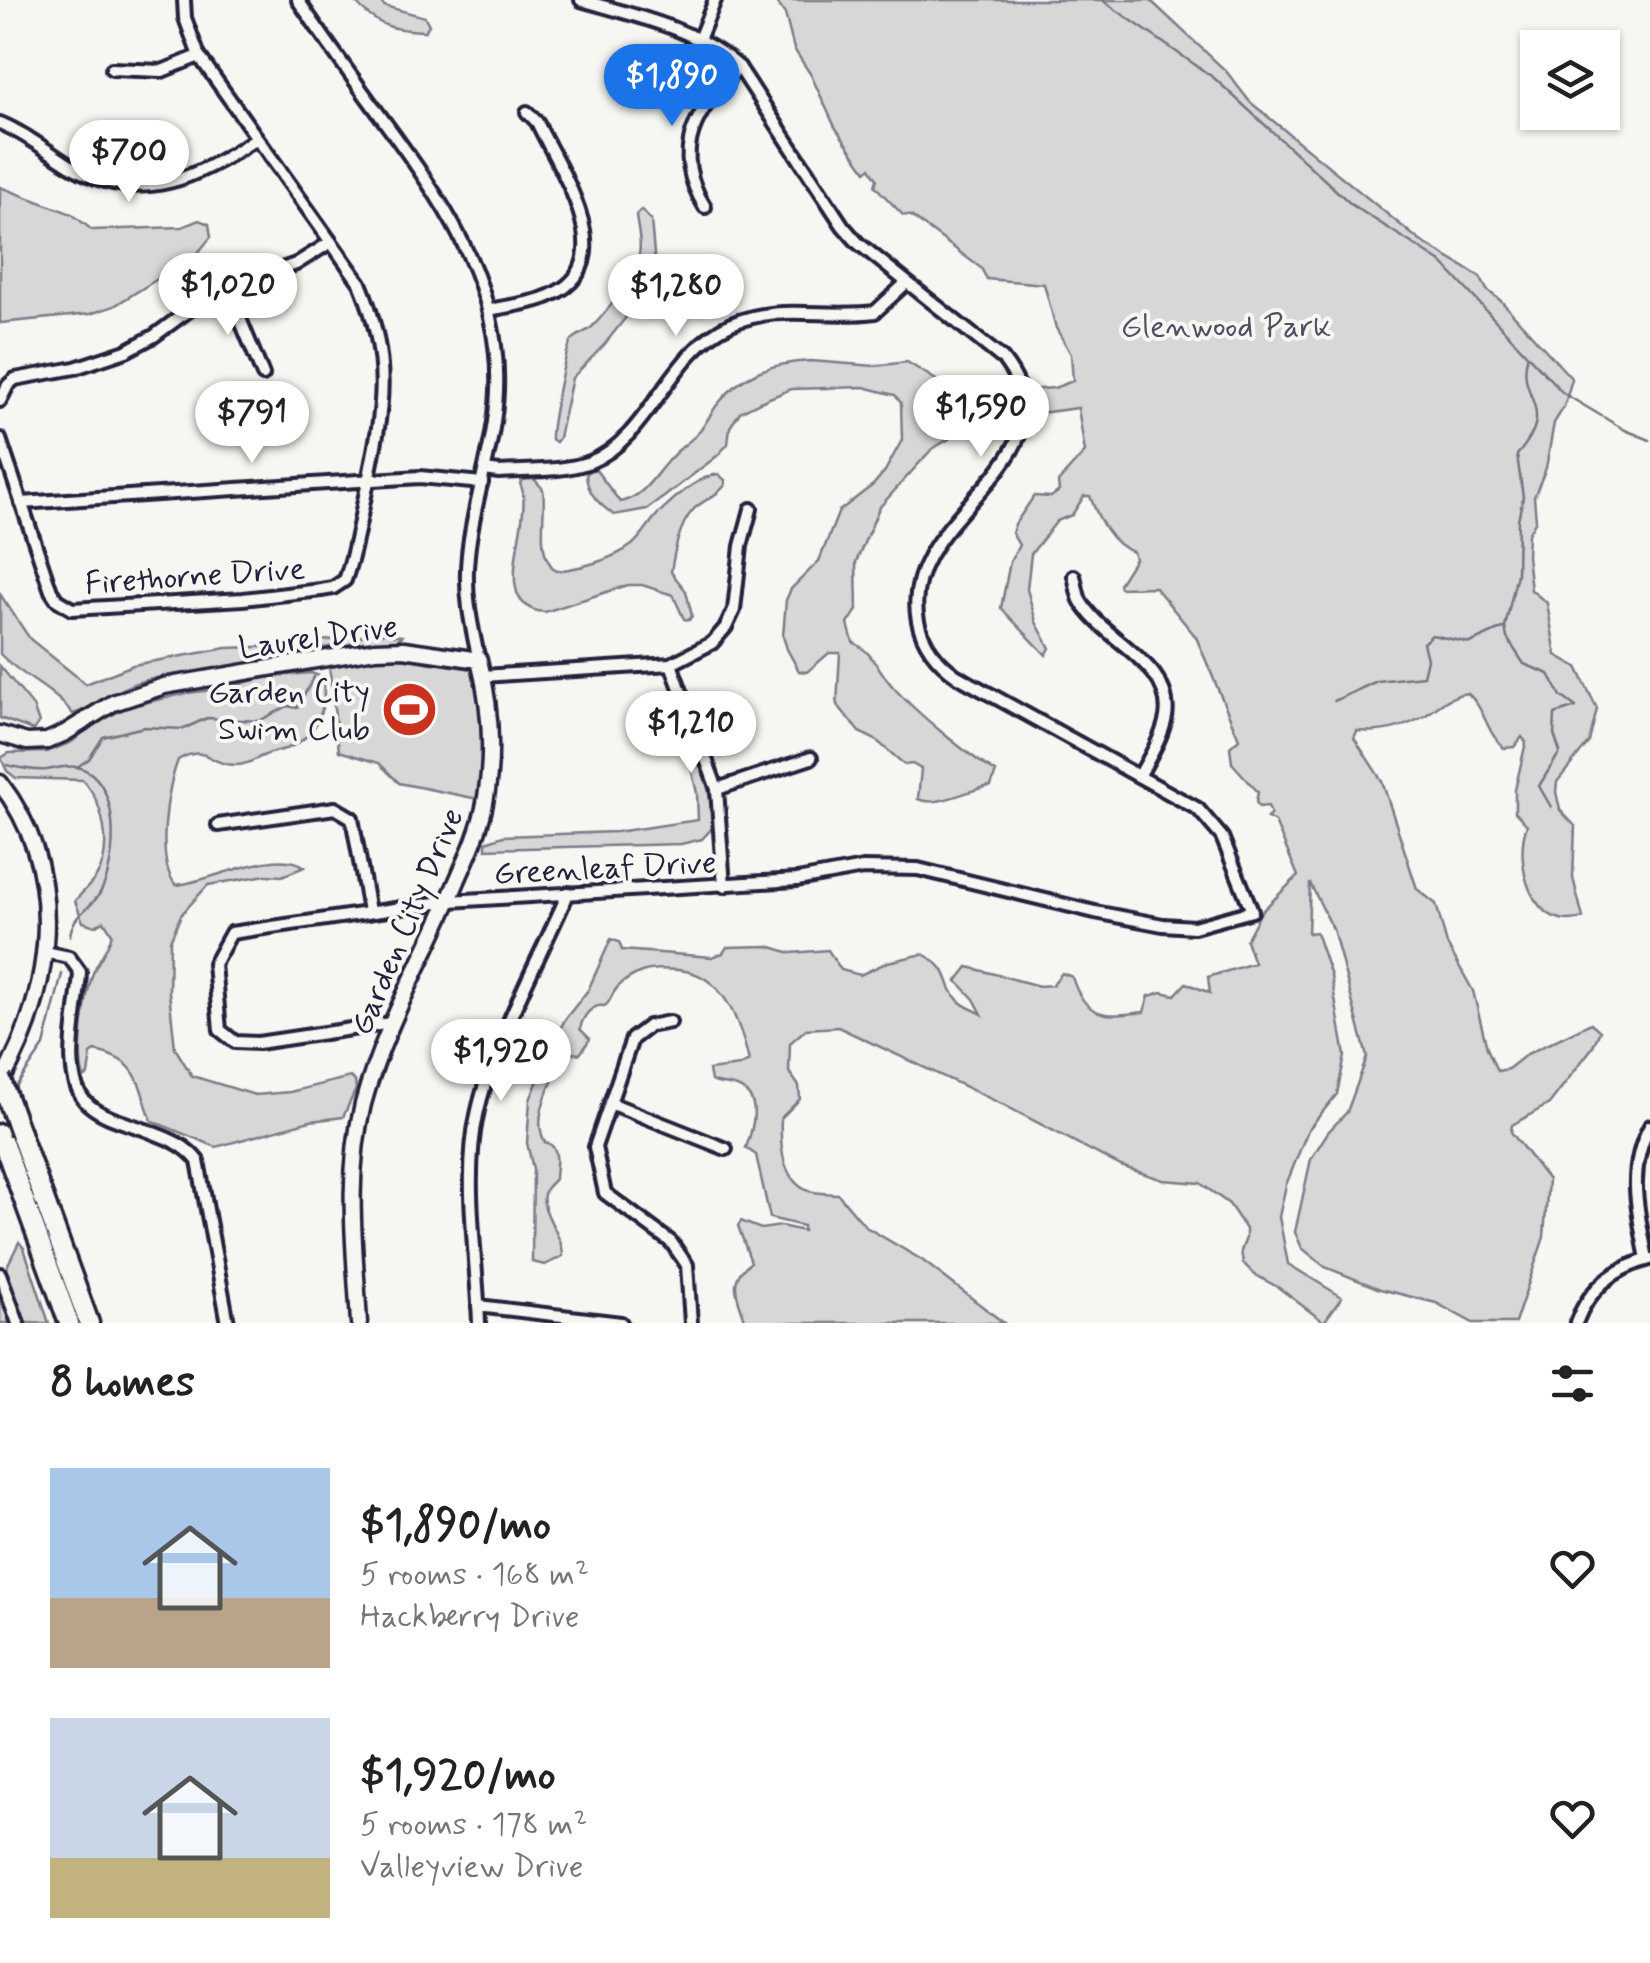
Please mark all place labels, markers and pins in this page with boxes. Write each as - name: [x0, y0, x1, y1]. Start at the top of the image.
- pin: $1,890: [591, 44, 753, 129]
- pin: $700: [70, 120, 188, 205]
- pin: $1,020: [147, 253, 309, 338]
- pin: $1,280: [595, 254, 757, 339]
- pin: $1,590: [900, 375, 1062, 460]
- pin: $791: [193, 381, 311, 466]
- place label: Garden City Swim Club: [208, 672, 370, 751]
- sports icon: Garden City Swim Club: [379, 679, 439, 739]
- pin: $1,210: [610, 691, 772, 776]
- pin: $1,920: [420, 1019, 582, 1104]

